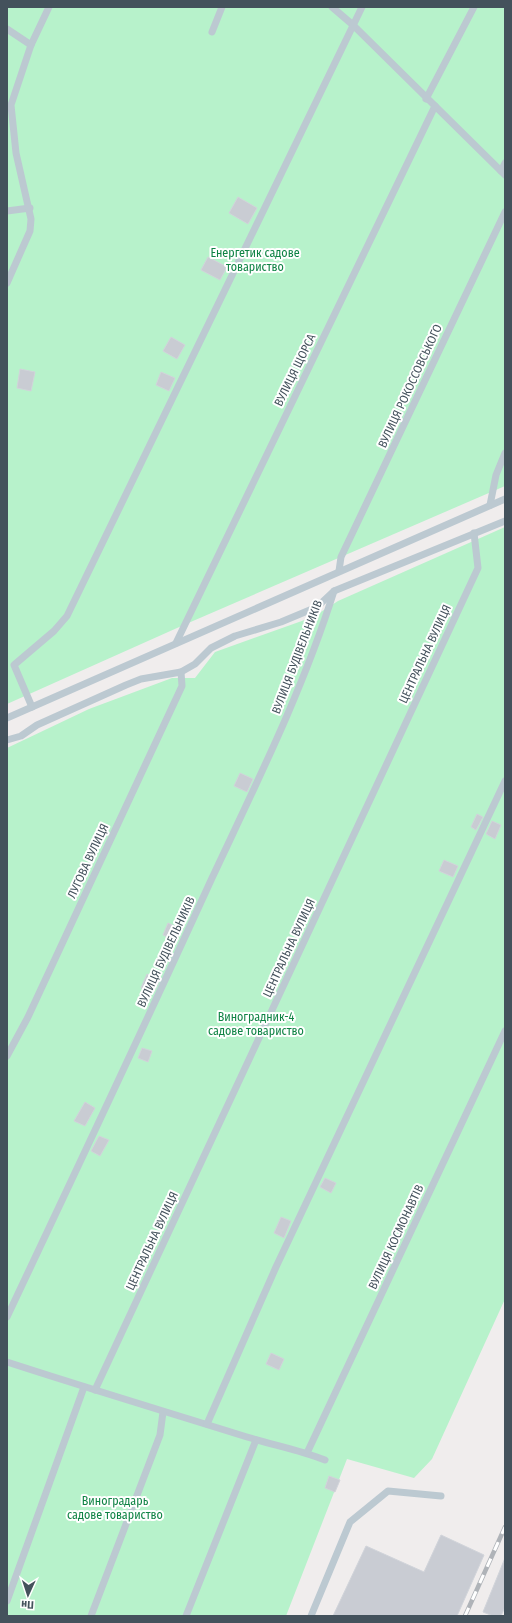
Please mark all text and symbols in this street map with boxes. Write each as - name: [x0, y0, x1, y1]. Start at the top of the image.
- park label: Енергетик садове товариство: [210, 246, 300, 274]
- street label: ВУЛИЦЯ РОКОССОВСЬКОГО: [375, 322, 445, 450]
- street label: ВУЛИЦЯ ЩОРСА: [271, 331, 319, 409]
- street label: ВУЛИЦЯ БУДІВЕЛЬНИКІВ: [269, 598, 325, 716]
- street label: ЦЕНТРАЛЬНА ВУЛИЦЯ: [396, 602, 454, 706]
- street label: ЛУГОВА ВУЛИЦЯ: [65, 821, 111, 901]
- street label: ВУЛИЦЯ БУДІВЕЛЬНИКІВ: [134, 894, 198, 1010]
- street label: ЦЕНТРАЛЬНА ВУЛИЦЯ: [260, 896, 318, 1000]
- park label: Виноградник-4 садове товариство: [208, 1010, 304, 1038]
- street label: ВУЛИЦЯ КОСМОНАВТІВ: [366, 1182, 427, 1292]
- street label: ЦЕНТРАЛЬНА ВУЛИЦЯ: [123, 1189, 181, 1293]
- park label: Виноградарь садове товариство: [67, 1494, 163, 1522]
- north arrow: [8, 1575, 48, 1615]
- text: Пн: [21, 1598, 34, 1611]

